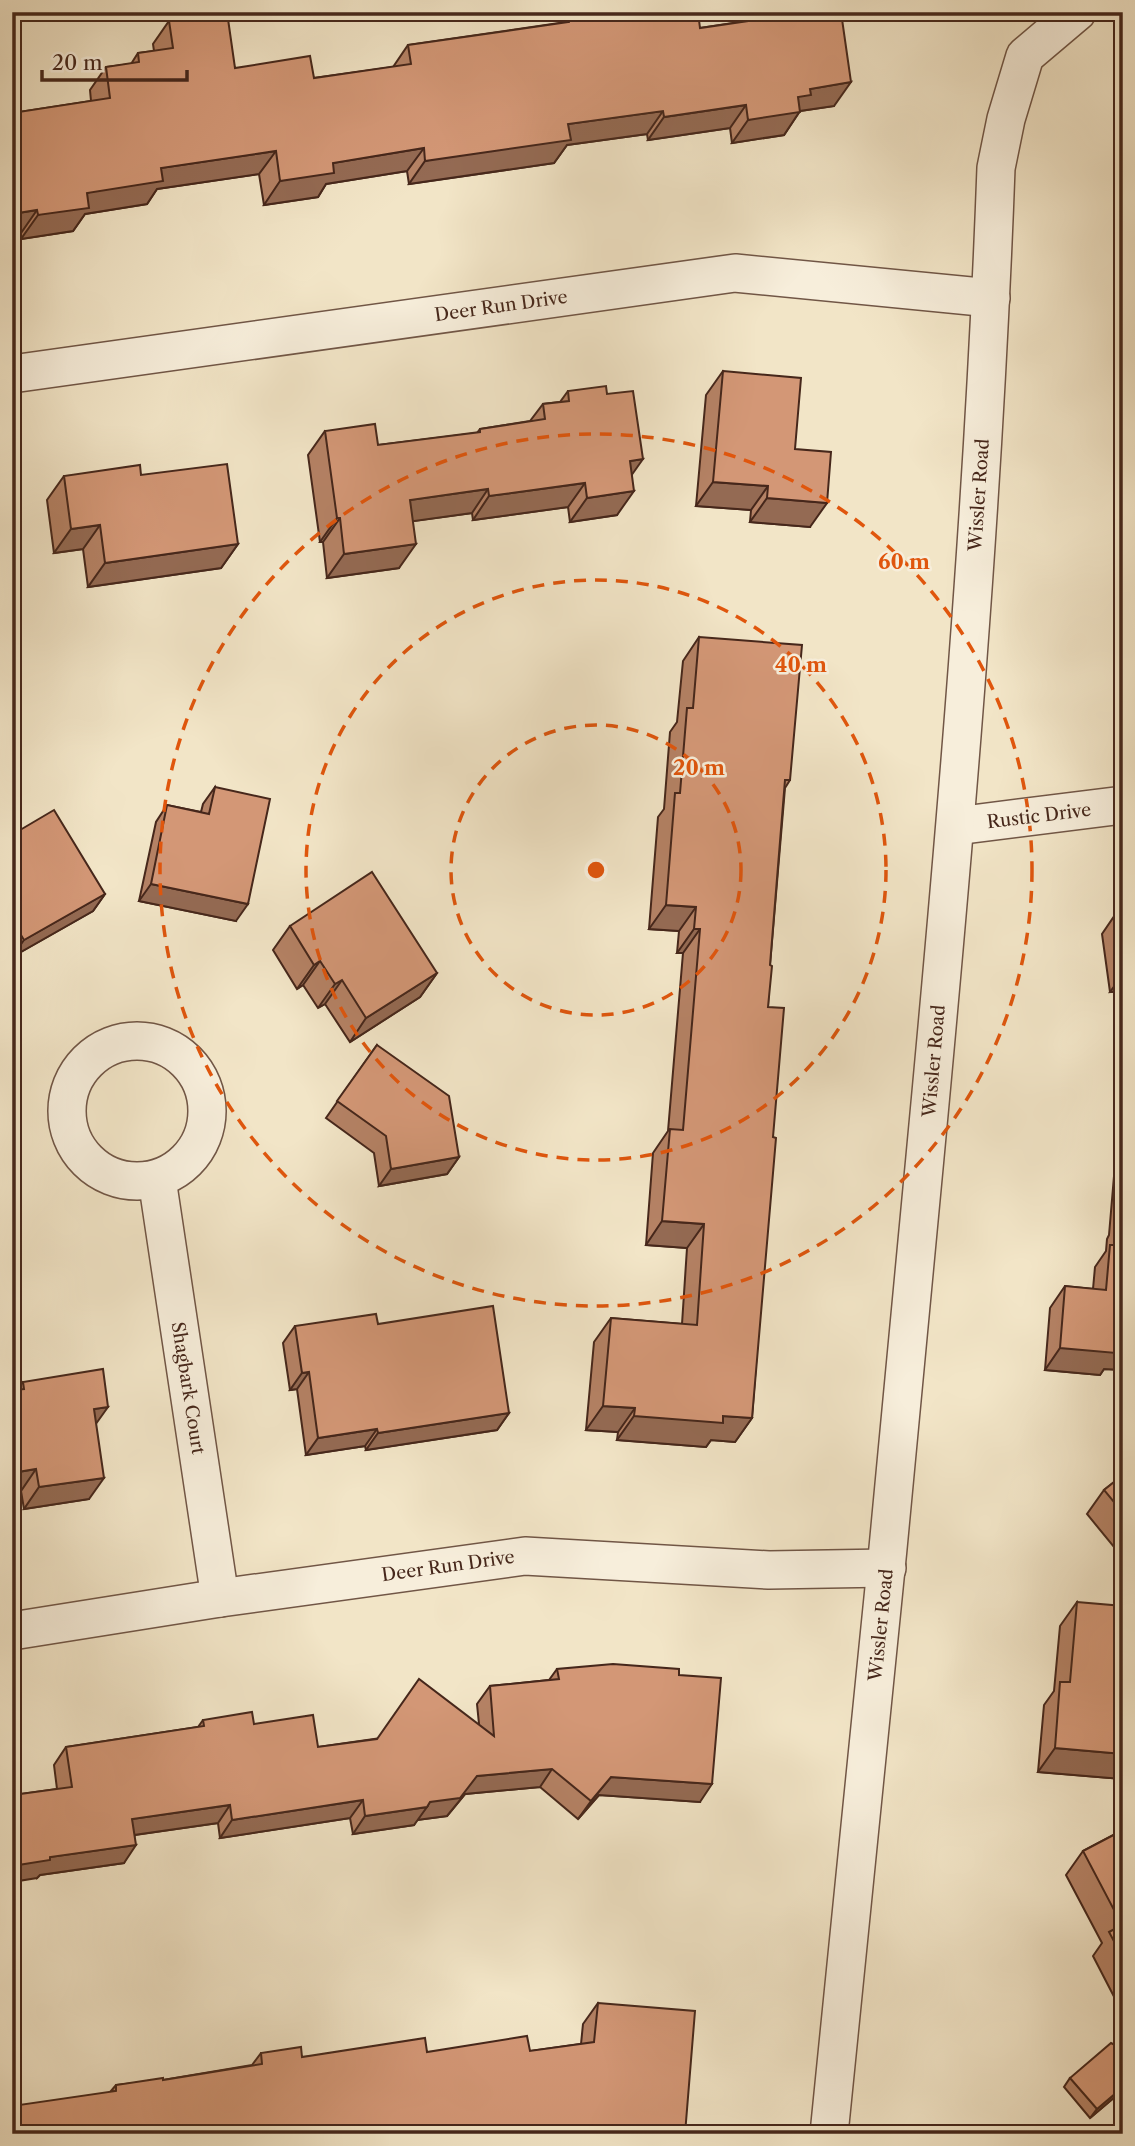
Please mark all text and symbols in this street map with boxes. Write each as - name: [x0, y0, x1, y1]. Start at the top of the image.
- scale bar: [42, 38, 187, 82]
- text: 20 m: [52, 50, 103, 75]
- street label: Deer Run Drive: [433, 286, 569, 326]
- street label: Wissler Road: [964, 438, 994, 553]
- text: 60 m: [878, 549, 930, 574]
- text: 40 m: [775, 652, 827, 677]
- text: 20 m: [673, 755, 725, 780]
- street label: Rustic Drive: [986, 799, 1092, 833]
- centre of rings: [584, 858, 608, 882]
- street label: Wissler Road: [918, 1004, 950, 1119]
- street label: Shagbark Court: [167, 1320, 209, 1456]
- street label: Deer Run Drive: [380, 1546, 516, 1586]
- street label: Wissler Road: [864, 1568, 898, 1683]

